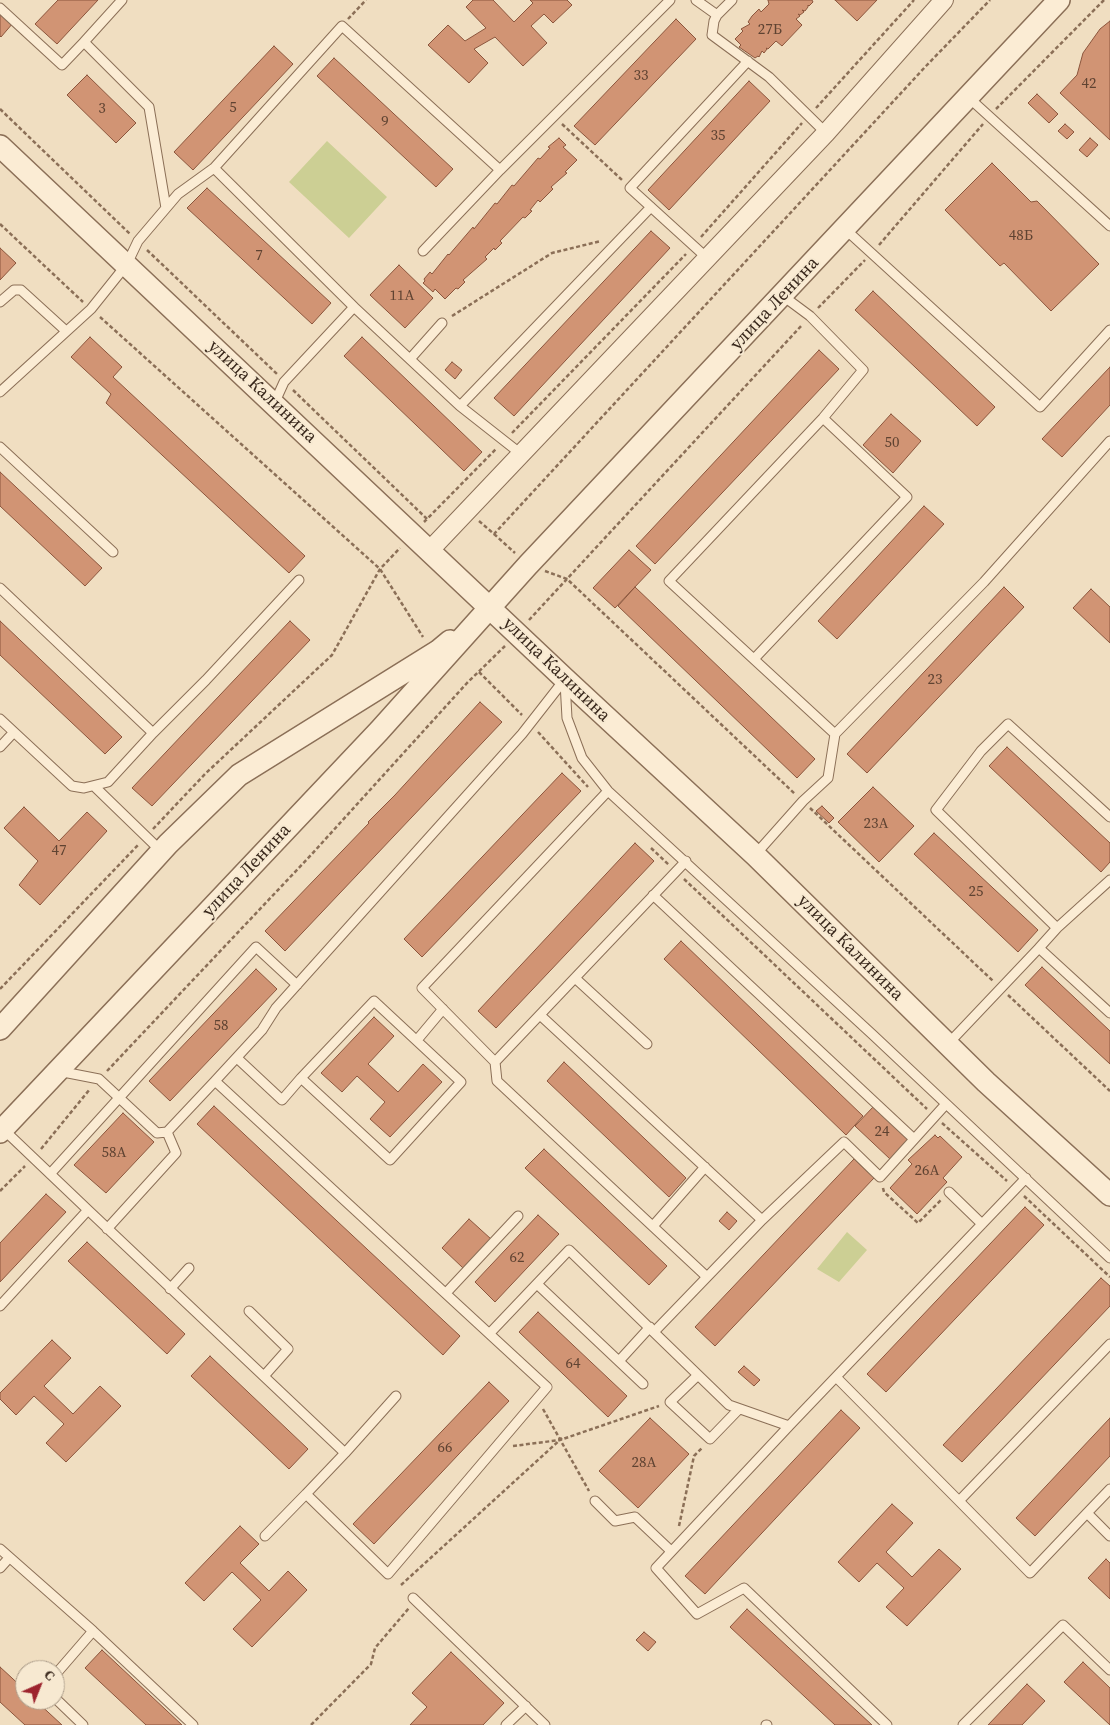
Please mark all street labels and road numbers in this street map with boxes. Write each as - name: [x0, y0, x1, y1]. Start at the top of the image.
- street label: улица Ленина: [726, 253, 824, 355]
- street label: улица Калинина: [203, 336, 321, 448]
- street label: улица Калинина: [498, 613, 614, 727]
- street label: улица Ленина: [198, 820, 296, 922]
- street label: улица Калинина: [792, 890, 908, 1006]

